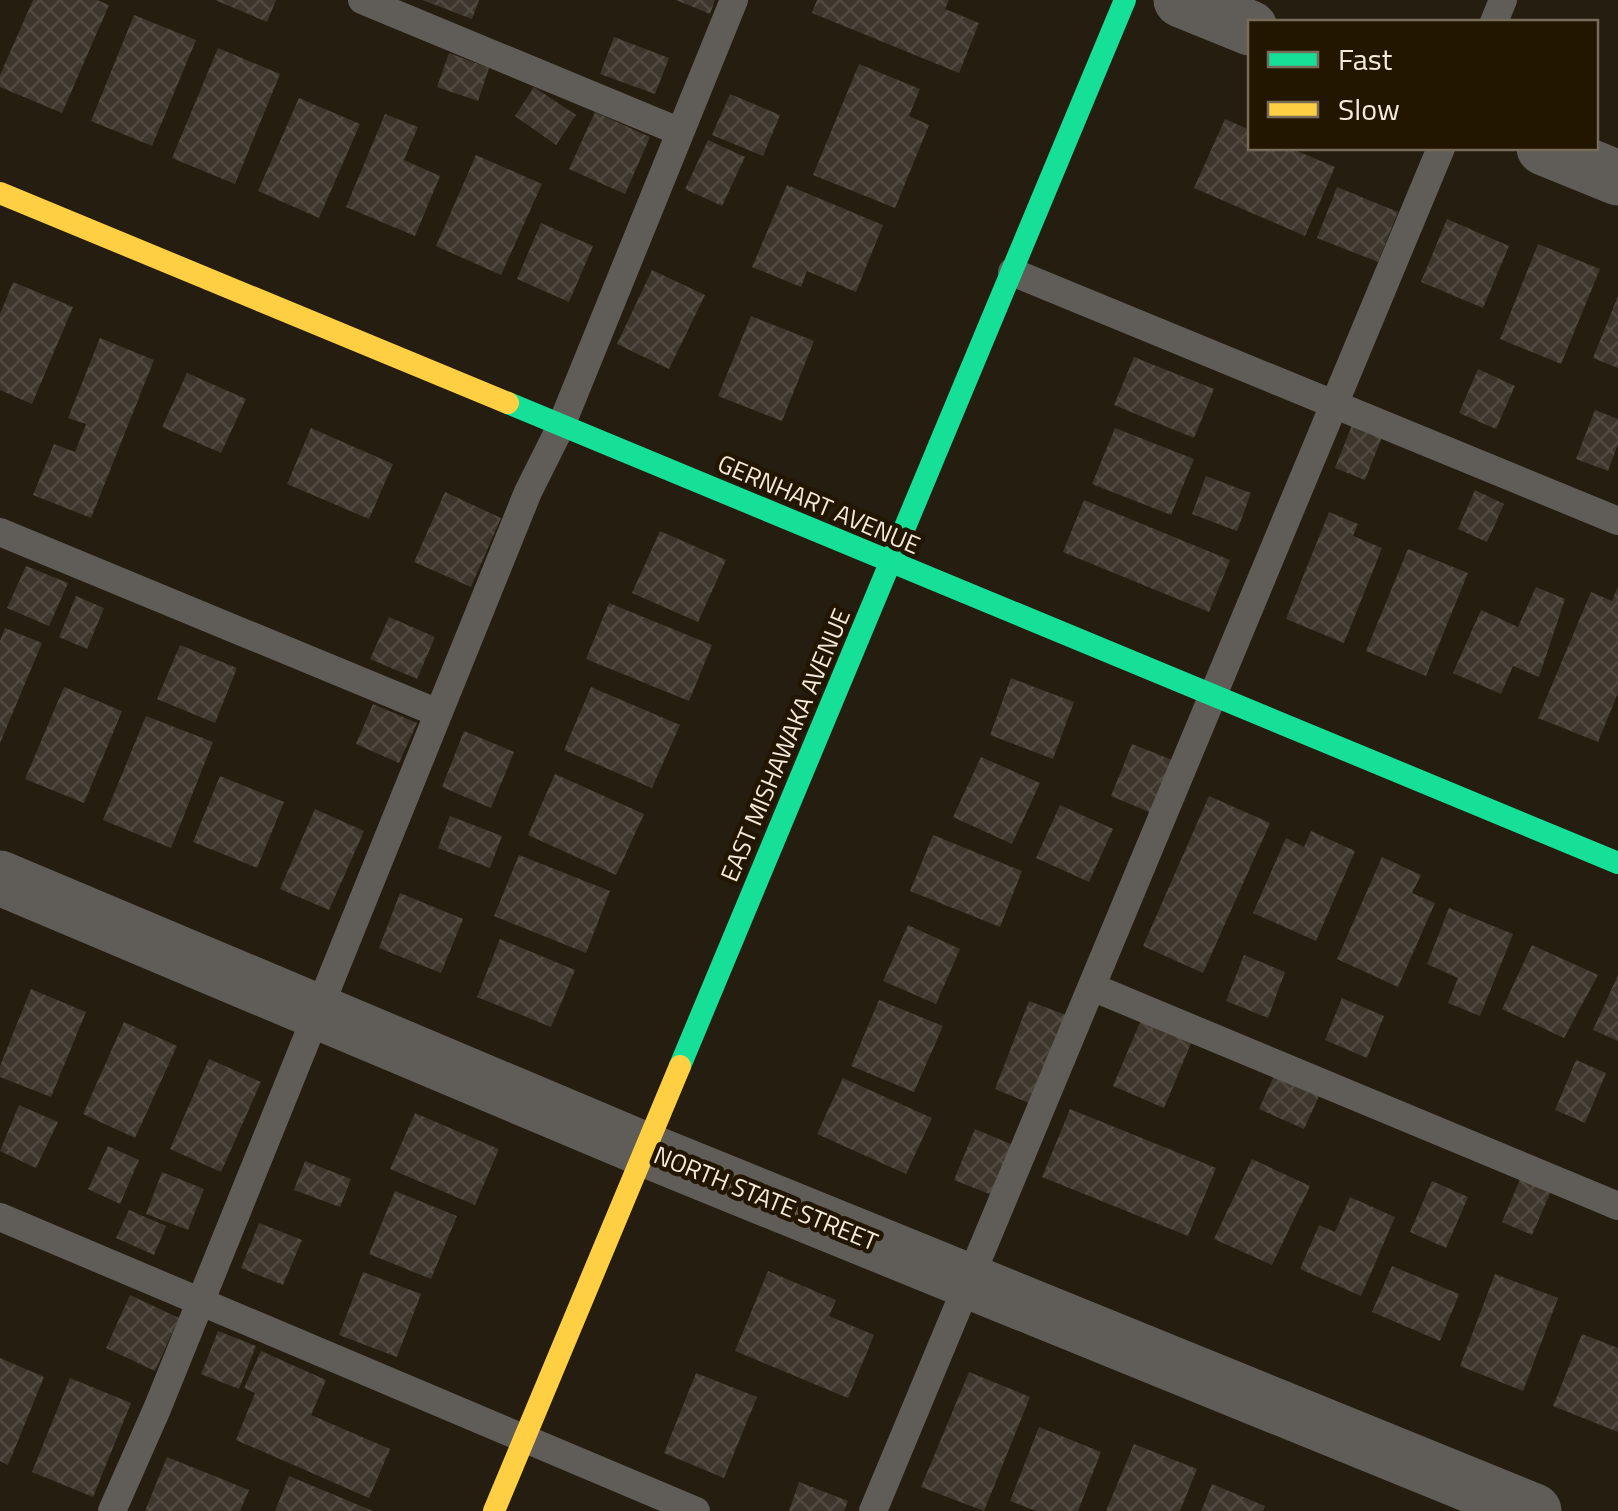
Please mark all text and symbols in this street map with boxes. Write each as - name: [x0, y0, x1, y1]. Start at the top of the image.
- legend: [1248, 20, 1598, 150]
- text: Fast: [1338, 36, 1393, 82]
- text: Slow: [1338, 86, 1400, 132]
- street label: GERNHART AVENUE: [712, 444, 926, 564]
- street label: EAST MISHAWAKA AVENUE: [710, 603, 860, 887]
- street label: NORTH STATE STREET: [648, 1136, 884, 1260]

